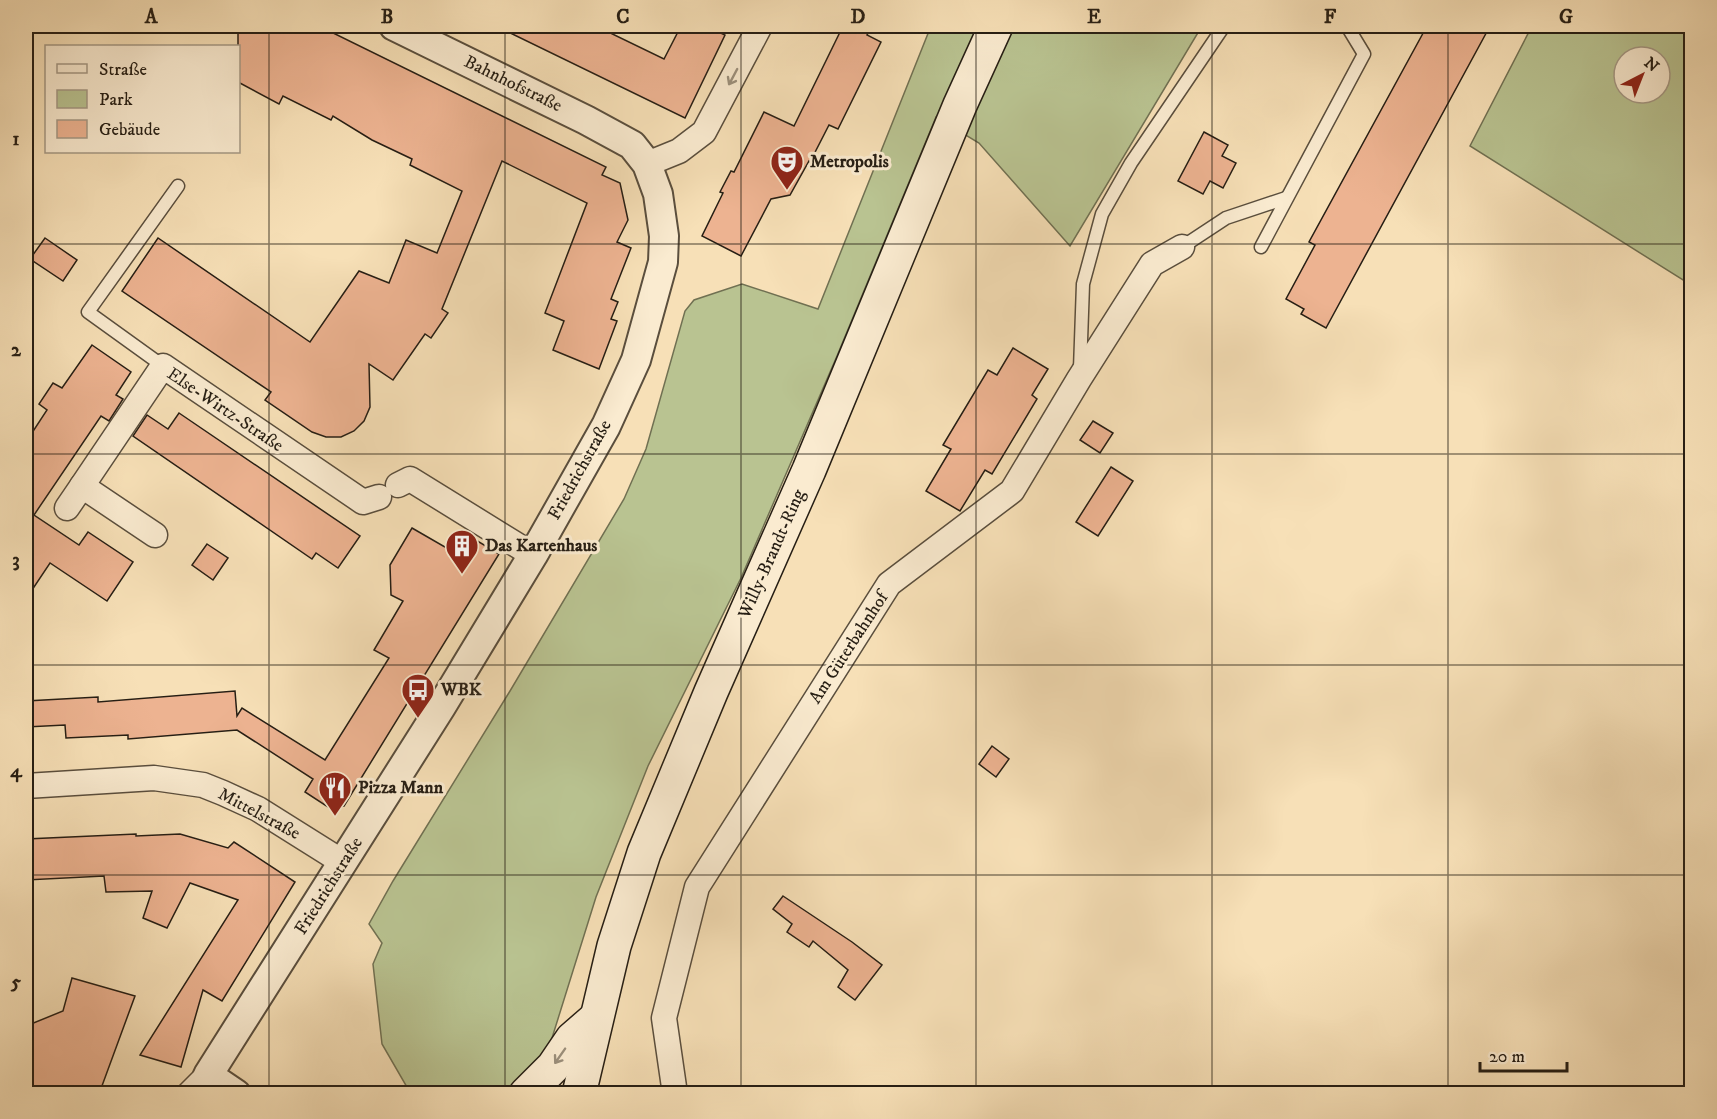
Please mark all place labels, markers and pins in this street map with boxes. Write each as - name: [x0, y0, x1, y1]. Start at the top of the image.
- theatre icon: Metropolis: [769, 144, 805, 191]
- place label: Metropolis: [810, 151, 889, 173]
- building icon: Das Kartenhaus: [444, 528, 480, 575]
- place label: Das Kartenhaus: [485, 535, 597, 557]
- bus stop icon: WBK: [400, 672, 436, 719]
- place label: WBK: [440, 679, 482, 701]
- restaurant icon: Pizza Mann: [317, 770, 353, 817]
- place label: Pizza Mann: [358, 777, 444, 799]

